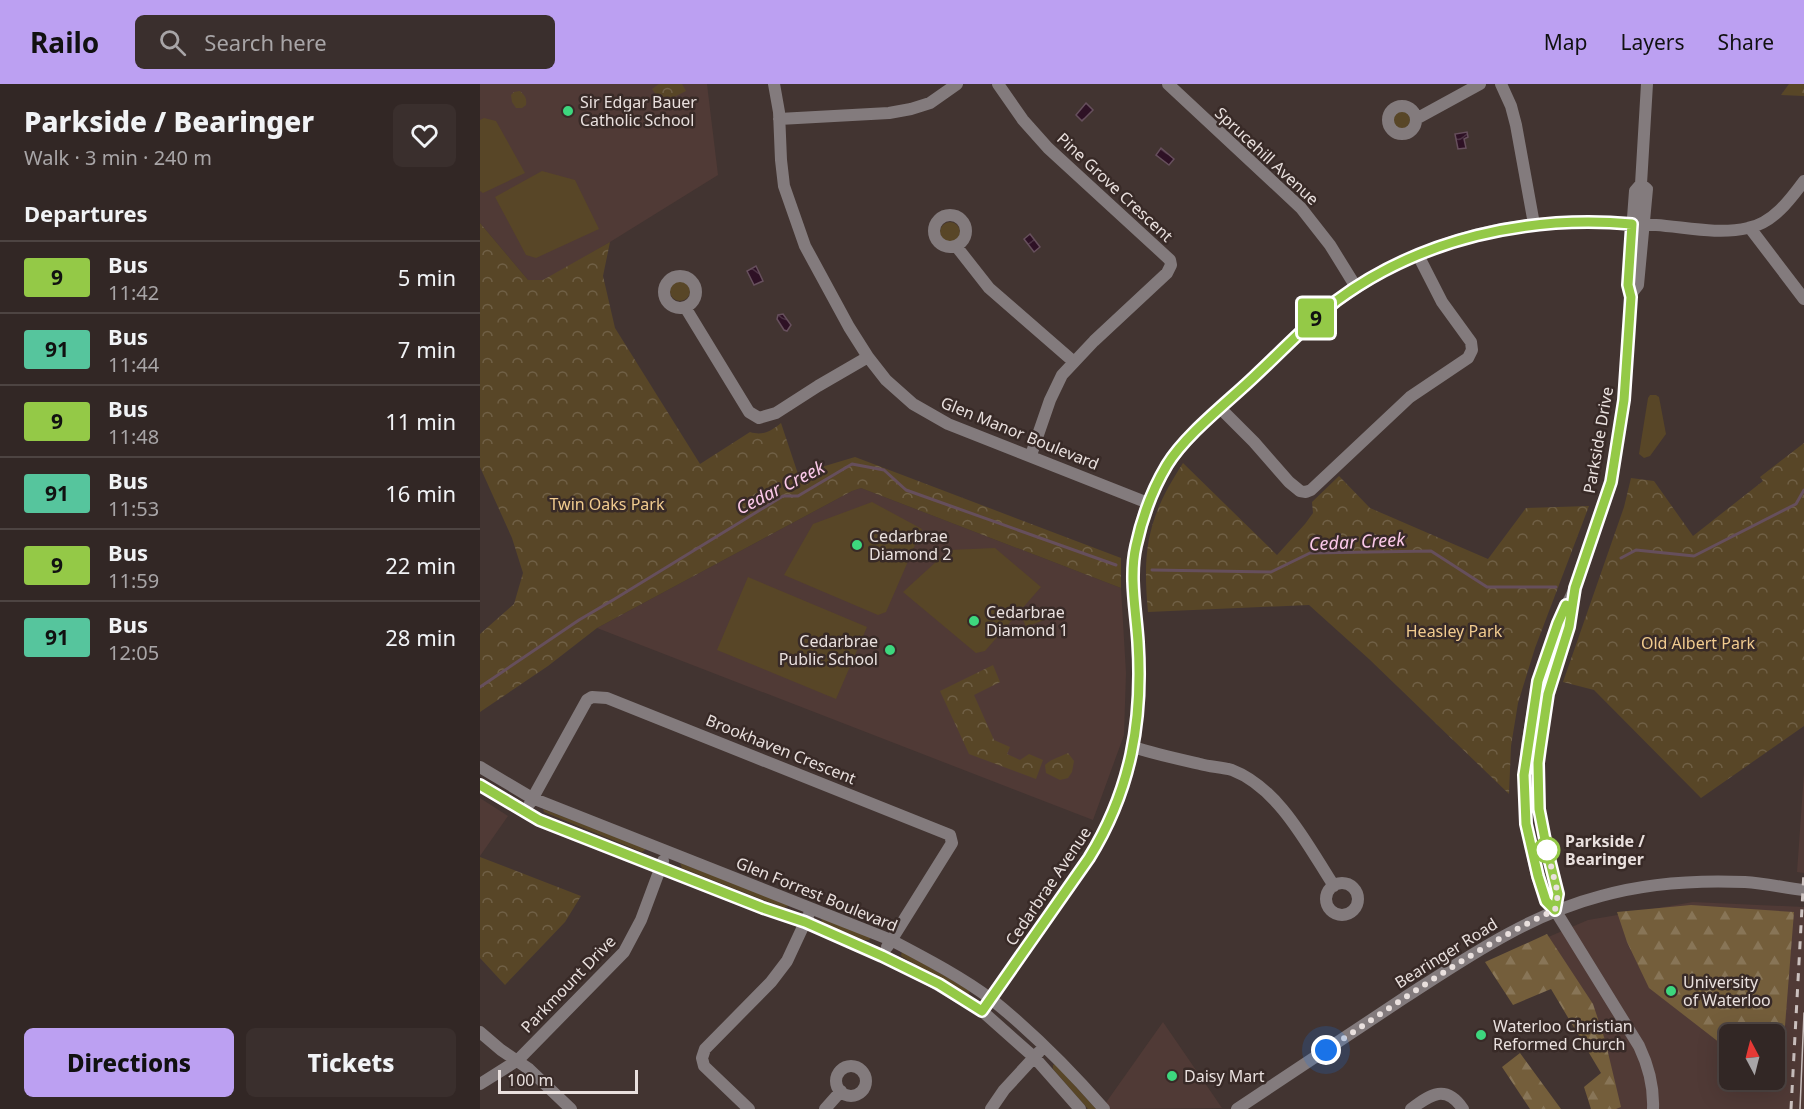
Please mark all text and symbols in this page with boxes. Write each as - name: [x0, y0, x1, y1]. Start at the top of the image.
- search box: [135, 15, 555, 69]
- text: Railo: [30, 23, 99, 61]
- icon: search: [156, 26, 189, 59]
- text: Search here: [204, 27, 327, 57]
- text: Map: [1544, 28, 1588, 56]
- text: Layers: [1621, 28, 1685, 56]
- text: Share: [1718, 28, 1774, 56]
- place label: Sir Edgar Bauer Catholic School: [580, 91, 697, 131]
- text: Parkside / Bearinger: [24, 102, 314, 140]
- street label: Sprucehill Avenue: [1210, 102, 1324, 210]
- button: heart: [393, 104, 456, 167]
- marker: Sir Edgar Bauer Catholic School: [561, 104, 575, 118]
- street label: Pine Grove Crescent: [1052, 127, 1178, 247]
- text: Walk · 3 min · 240 m: [24, 144, 212, 171]
- text: Departures: [24, 198, 148, 228]
- text: Bus: [108, 249, 148, 279]
- text: 5 min: [398, 262, 456, 292]
- text: 9: [51, 263, 63, 291]
- text: 11:42: [108, 279, 159, 306]
- line badge: 9: [1296, 298, 1336, 338]
- text: 9: [1310, 304, 1322, 332]
- text: Bus: [108, 321, 148, 351]
- text: 7 min: [398, 334, 456, 364]
- text: 91: [45, 335, 69, 363]
- text: 11:44: [108, 351, 159, 378]
- street label: Parkside Drive: [1578, 385, 1618, 495]
- street label: Glen Manor Boulevard: [938, 391, 1102, 475]
- text: Bus: [108, 393, 148, 423]
- text: 11 min: [385, 406, 456, 436]
- text: 9: [51, 407, 63, 435]
- text: 11:48: [108, 423, 159, 450]
- water label: Cedar Creek: [732, 454, 829, 520]
- text: Bus: [108, 465, 148, 495]
- text: 16 min: [385, 478, 456, 508]
- text: 91: [45, 479, 69, 507]
- park label: Twin Oaks Park: [550, 493, 665, 515]
- text: 11:53: [108, 495, 159, 522]
- place label: Cedarbrae Diamond 2: [869, 525, 951, 565]
- water label: Cedar Creek: [1308, 526, 1407, 556]
- text: Bus: [108, 537, 148, 567]
- marker: Cedarbrae Diamond 2: [850, 538, 864, 552]
- text: 22 min: [385, 550, 456, 580]
- text: 9: [51, 551, 63, 579]
- text: 11:59: [108, 567, 159, 594]
- place label: Cedarbrae Diamond 1: [986, 601, 1068, 641]
- text: Bus: [108, 609, 148, 639]
- marker: Cedarbrae Diamond 1: [967, 614, 981, 628]
- park label: Heasley Park: [1406, 620, 1503, 642]
- text: 28 min: [385, 622, 456, 652]
- text: 91: [45, 623, 69, 651]
- place label: Cedarbrae Public School: [779, 630, 878, 670]
- park label: Old Albert Park: [1641, 632, 1756, 654]
- text: 12:05: [108, 639, 159, 666]
- marker: Cedarbrae Public School: [883, 643, 897, 657]
- street label: Brookhaven Crescent: [703, 709, 860, 789]
- street label: Cedarbrae Avenue: [1000, 822, 1096, 950]
- place label: Parkside / Bearinger: [1565, 830, 1645, 870]
- marker: Parkside / Bearinger: [1534, 837, 1560, 863]
- street label: Glen Forrest Boulevard: [733, 852, 901, 936]
- street label: Bearinger Road: [1391, 913, 1501, 993]
- street label: Parkmount Drive: [516, 930, 620, 1038]
- place label: University of Waterloo: [1683, 971, 1771, 1011]
- marker: University of Waterloo: [1664, 984, 1678, 998]
- place label: Waterloo Christian Reformed Church: [1493, 1015, 1633, 1055]
- north arrow: [1719, 1024, 1785, 1090]
- map controls: [1719, 1024, 1785, 1090]
- button: Directions: [24, 1028, 234, 1097]
- button: Tickets: [246, 1028, 456, 1097]
- marker: Waterloo Christian Reformed Church: [1474, 1028, 1488, 1042]
- your location: [1311, 1035, 1341, 1065]
- place label: Daisy Mart: [1184, 1065, 1265, 1087]
- scale bar: [498, 1067, 638, 1094]
- text: 100 m: [507, 1069, 554, 1091]
- marker: Daisy Mart: [1165, 1069, 1179, 1083]

